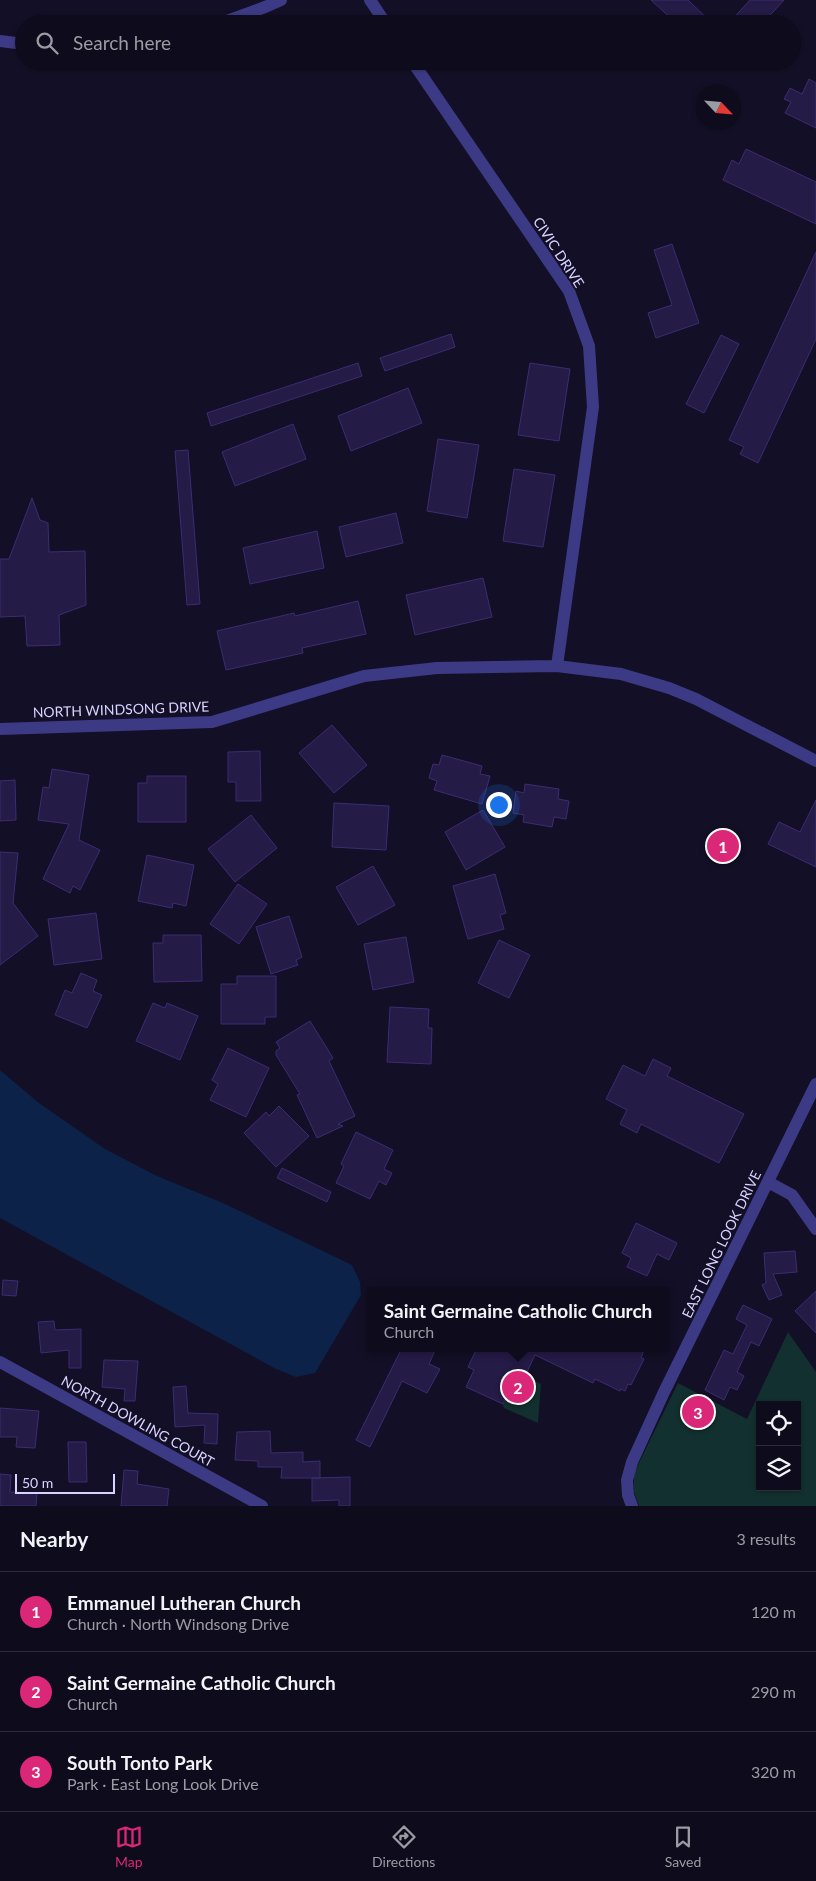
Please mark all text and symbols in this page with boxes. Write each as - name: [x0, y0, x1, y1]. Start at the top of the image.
- search box: [15, 15, 801, 70]
- icon: search: [33, 29, 61, 57]
- text: Search here: [73, 31, 171, 54]
- north arrow: [696, 85, 741, 130]
- street label: CIVIC DRIVE: [530, 214, 588, 290]
- street label: NORTH WINDSONG DRIVE: [32, 697, 210, 721]
- your location: [486, 792, 512, 818]
- pin: 1: [707, 827, 739, 865]
- street label: EAST LONG LOOK DRIVE: [678, 1168, 764, 1320]
- popup: [367, 1287, 669, 1352]
- text: Saint Germaine Catholic Church: [384, 1299, 652, 1322]
- text: Church: [384, 1322, 434, 1341]
- pin: 2: [502, 1368, 534, 1406]
- street label: NORTH DOWLING COURT: [59, 1372, 218, 1470]
- pin: 3: [682, 1393, 714, 1431]
- map controls: [756, 1401, 801, 1491]
- button: locate: [756, 1401, 801, 1446]
- button: layers: [756, 1446, 801, 1491]
- scale bar: [15, 1471, 115, 1494]
- text: 50 m: [22, 1474, 53, 1491]
- text: Nearby: [20, 1526, 88, 1551]
- text: 3 results: [736, 1529, 796, 1548]
- text: Emmanuel Lutheran Church: [67, 1591, 301, 1614]
- text: 1: [31, 1602, 41, 1621]
- text: 120 m: [751, 1602, 796, 1621]
- text: Church · North Windsong Drive: [67, 1614, 289, 1633]
- text: Saint Germaine Catholic Church: [67, 1671, 336, 1694]
- text: 2: [31, 1682, 41, 1701]
- text: 290 m: [751, 1682, 796, 1701]
- text: Church: [67, 1694, 118, 1713]
- text: South Tonto Park: [67, 1751, 212, 1774]
- text: 3: [31, 1762, 41, 1781]
- text: 320 m: [751, 1762, 796, 1781]
- text: Park · East Long Look Drive: [67, 1774, 259, 1793]
- tab: Map: [115, 1823, 143, 1870]
- tab: Directions: [372, 1823, 435, 1870]
- tab: Saved: [665, 1823, 701, 1870]

